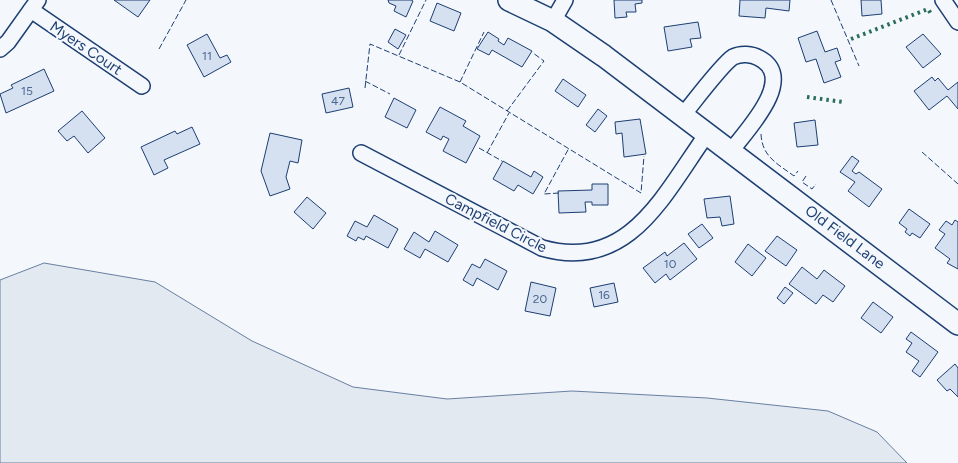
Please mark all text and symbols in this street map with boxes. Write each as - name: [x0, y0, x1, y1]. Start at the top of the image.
- street label: Myers Court: [47, 17, 126, 79]
- house number: 11: [202, 49, 212, 63]
- house number: 15: [21, 84, 33, 98]
- house number: 47: [331, 94, 345, 108]
- street label: Campfield Circle: [442, 190, 550, 256]
- street label: Old Field Lane: [802, 201, 888, 273]
- house number: 10: [664, 257, 677, 271]
- house number: 16: [598, 288, 610, 302]
- house number: 20: [533, 292, 548, 306]

